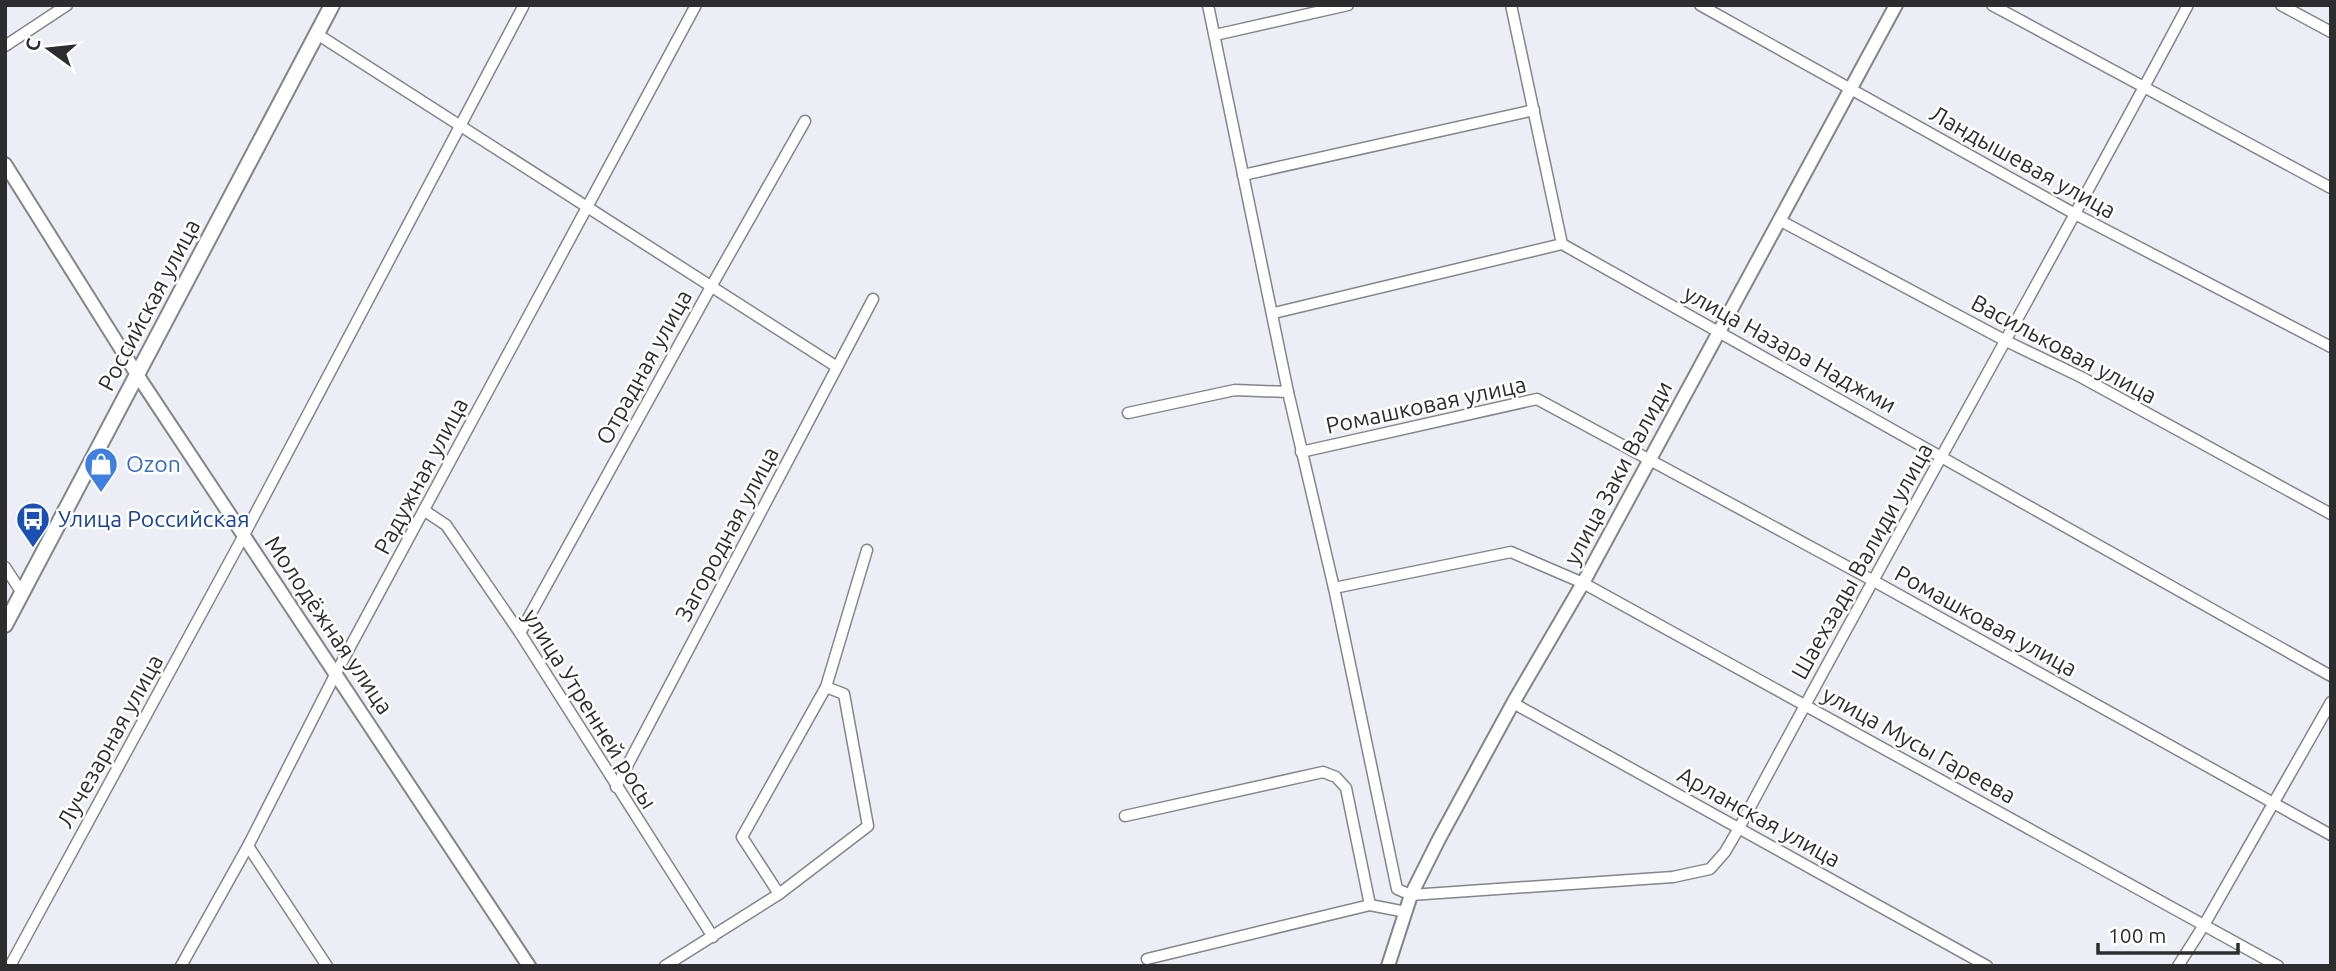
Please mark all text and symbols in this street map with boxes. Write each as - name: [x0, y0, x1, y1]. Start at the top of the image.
- north arrow: [14, 14, 84, 84]
- text: С: [20, 36, 45, 53]
- street label: Ландышевая улица: [1926, 100, 2120, 223]
- street label: Российская улица: [93, 215, 204, 395]
- street label: улица Назара Наджми: [1680, 280, 1901, 417]
- street label: Отрадная улица: [591, 285, 696, 448]
- street label: Васильковая улица: [1967, 289, 2161, 408]
- street label: Ромашковая улица: [1323, 371, 1528, 438]
- street label: улица Заки Валиди: [1559, 377, 1677, 569]
- street label: Радужная улица: [369, 393, 472, 558]
- street label: Шаехзады Валиди улица: [1786, 438, 1937, 683]
- street label: Загородная улица: [670, 442, 783, 625]
- shop icon: Ozon: [82, 445, 120, 494]
- place label: Ozon: [126, 451, 181, 476]
- bus stop icon: Улица Российская: [14, 500, 52, 549]
- place label: Улица Российская: [58, 506, 250, 531]
- street label: Молодёжная улица: [260, 531, 398, 719]
- street label: Ромашковая улица: [1891, 560, 2082, 681]
- street label: улица Утренней росы: [519, 604, 662, 813]
- street label: Лучезарная улица: [52, 650, 167, 832]
- street label: улица Мусы Гареева: [1818, 681, 2020, 808]
- street label: Арланская улица: [1674, 762, 1845, 872]
- scale bar: [2098, 912, 2238, 956]
- text: 100 m: [2108, 923, 2166, 947]

